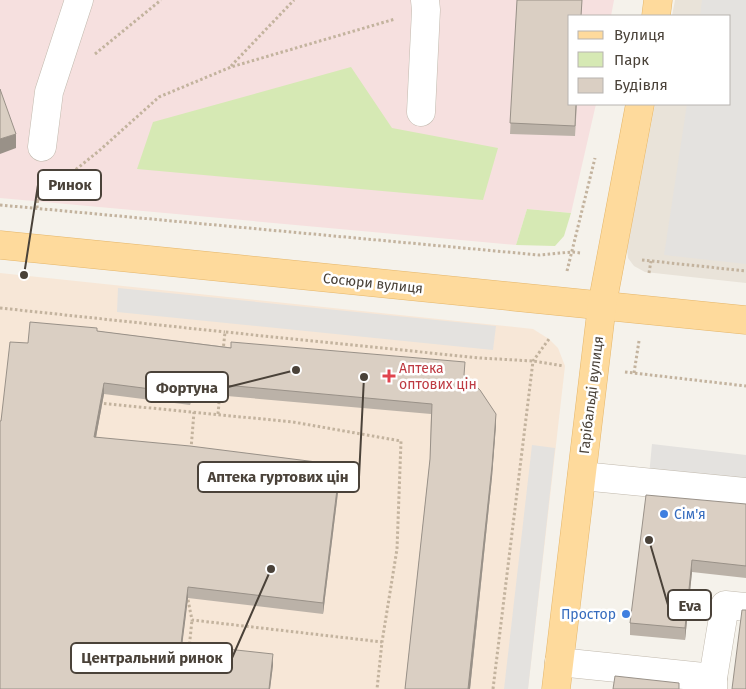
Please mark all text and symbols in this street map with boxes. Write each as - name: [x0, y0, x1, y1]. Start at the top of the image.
- legend: [568, 15, 731, 105]
- text: Вулиця: [614, 26, 665, 44]
- text: Парк: [614, 51, 649, 69]
- text: Будівля: [614, 76, 668, 94]
- callout: Ринок: [38, 170, 101, 200]
- text: Ринок: [48, 176, 92, 194]
- street label: Сосюри вулиця: [322, 270, 424, 297]
- street label: Гарібальді вулиця: [576, 335, 607, 455]
- place label: Аптека оптових цін: [399, 360, 477, 393]
- marker: Аптека оптових цін: [383, 370, 395, 382]
- callout: Фортуна: [146, 372, 228, 402]
- text: Фортуна: [156, 379, 218, 397]
- callout: Аптека гуртових цін: [198, 462, 359, 492]
- text: Аптека гуртових цін: [206, 468, 349, 486]
- place label: Сім'я: [674, 506, 706, 523]
- marker: Сім'я: [658, 508, 670, 520]
- callout: Eva: [668, 590, 711, 620]
- text: Eva: [678, 597, 702, 615]
- place label: Простор: [561, 606, 616, 623]
- marker: Простор: [620, 608, 632, 620]
- callout: Центральний ринок: [71, 643, 232, 673]
- text: Центральний ринок: [81, 649, 224, 667]

